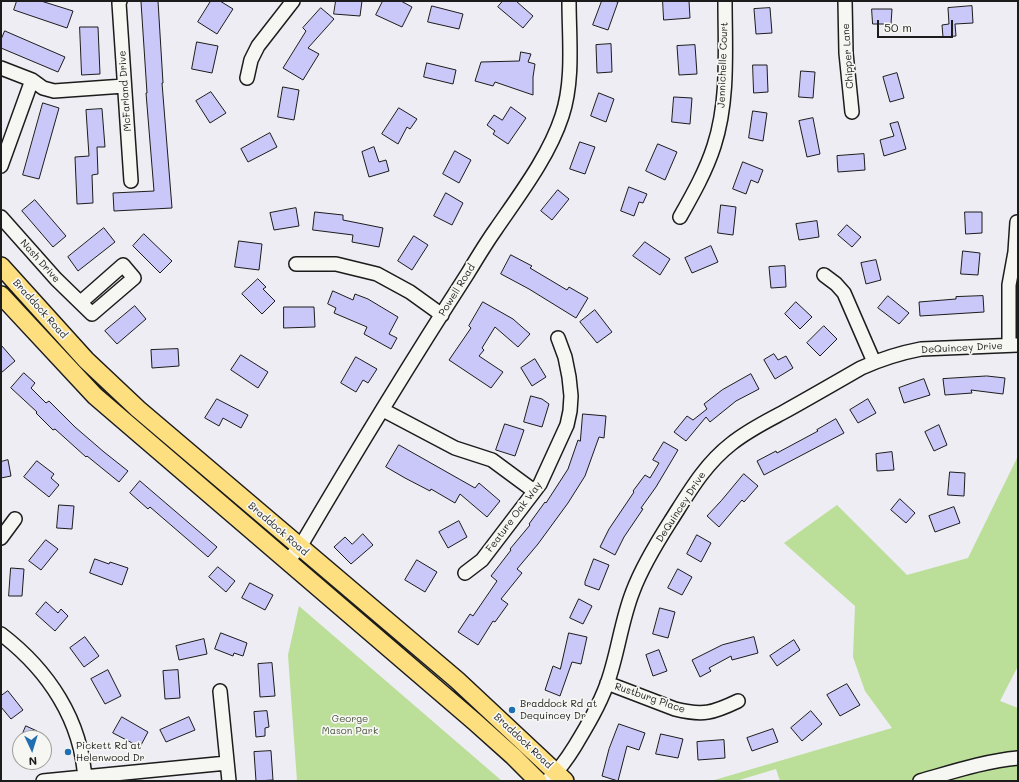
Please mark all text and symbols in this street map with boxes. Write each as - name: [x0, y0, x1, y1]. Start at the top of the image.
- scale bar: [879, 12, 955, 38]
- text: 50 m: [884, 19, 912, 35]
- street label: Jennichelle Court: [716, 22, 730, 108]
- street label: Chipper Lane: [840, 23, 856, 89]
- street label: McFarland Drive: [116, 50, 134, 132]
- street label: Nash Drive: [18, 237, 62, 285]
- street label: Powell Road: [436, 262, 478, 318]
- street label: Braddock Road: [10, 277, 70, 341]
- street label: DeQuincey Drive: [921, 340, 1003, 356]
- street label: DeQuincey Drive: [654, 469, 708, 545]
- street label: Feature Oak Way: [484, 479, 544, 555]
- street label: Braddock Road: [246, 500, 310, 558]
- street label: Rustburg Place: [613, 680, 687, 716]
- place label: Braddock Rd at Dequincey Dr: [520, 698, 597, 722]
- marker: Braddock Rd at Dequincey Dr: [507, 705, 517, 715]
- street label: Braddock Road: [491, 711, 555, 771]
- park label: George Mason Park: [322, 713, 378, 736]
- north arrow: [12, 730, 52, 770]
- place label: Pickett Rd at Helenwood Dr: [76, 740, 145, 764]
- marker: Pickett Rd at Helenwood Dr: [63, 747, 73, 757]
- text: N: [28, 754, 38, 769]

